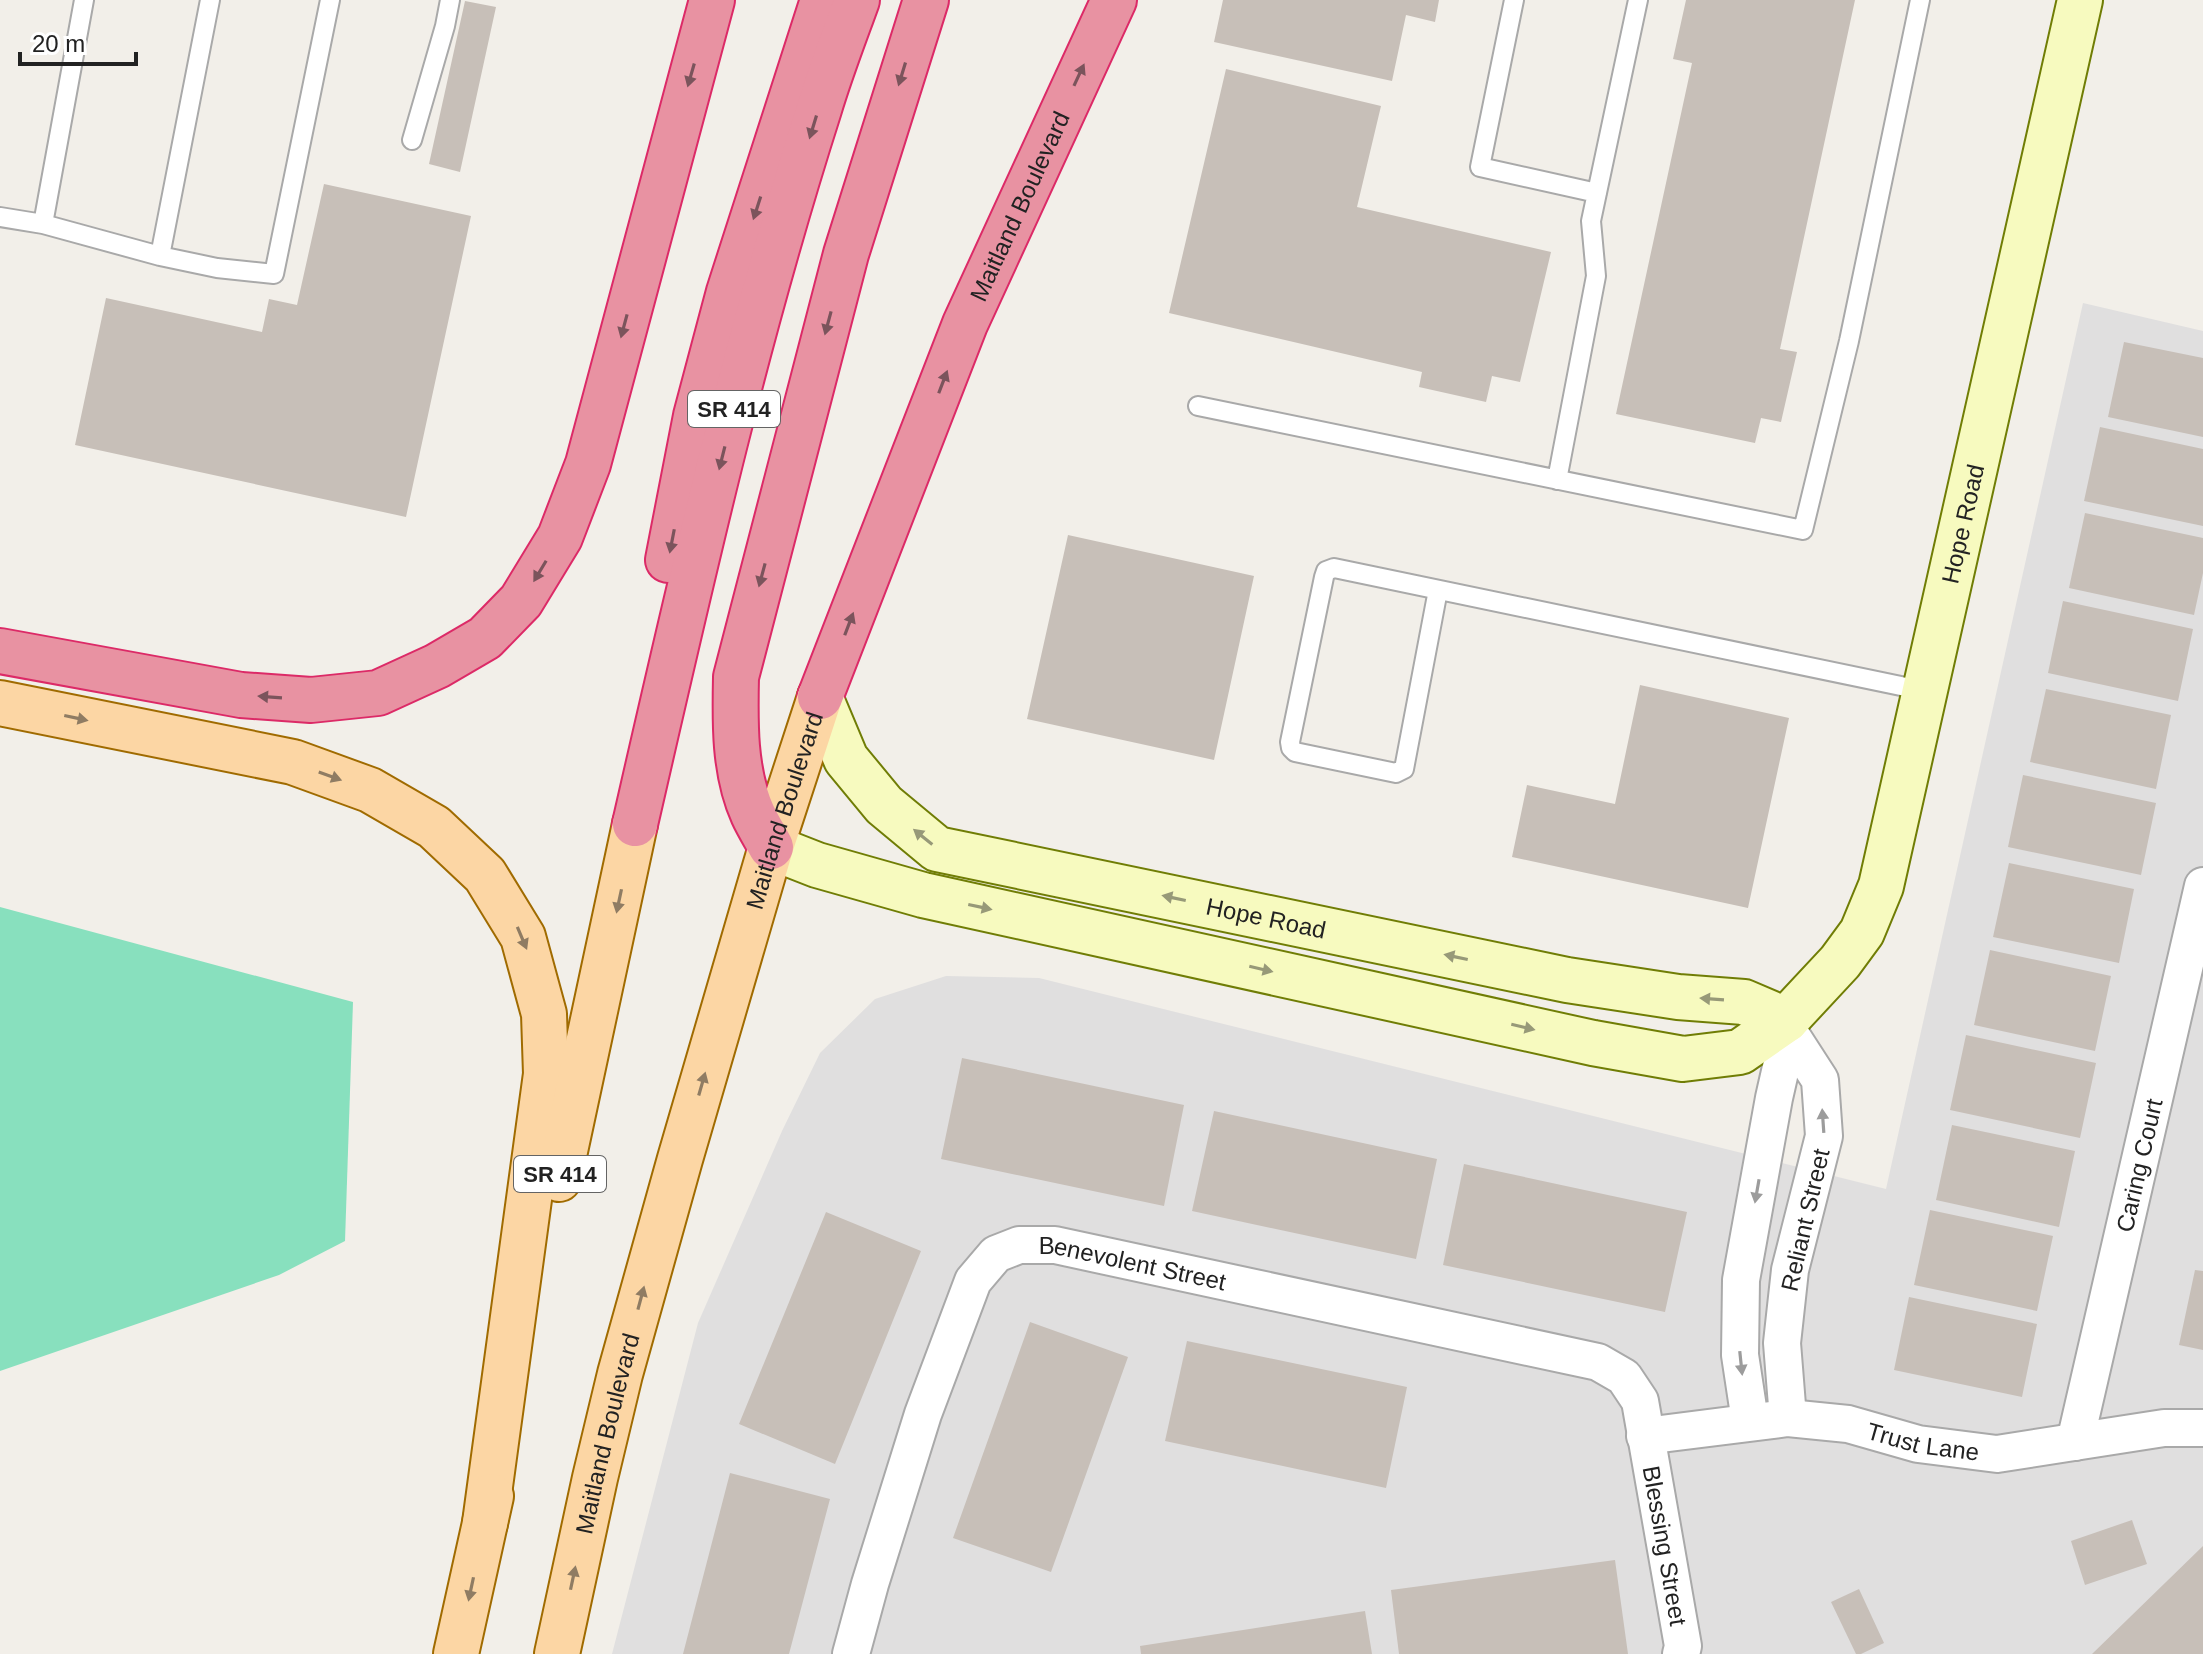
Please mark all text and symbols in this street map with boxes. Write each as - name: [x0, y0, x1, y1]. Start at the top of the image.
- scale bar: [20, 16, 136, 66]
- text: 20 m: [32, 30, 85, 57]
- one-way arrow: [895, 63, 908, 87]
- one-way arrow: [684, 64, 697, 88]
- one-way arrow: [1072, 64, 1086, 87]
- street label: Maitland Boulevard: [964, 107, 1074, 305]
- one-way arrow: [806, 115, 819, 139]
- one-way arrow: [750, 196, 762, 220]
- one-way arrow: [822, 311, 834, 336]
- one-way arrow: [618, 314, 630, 339]
- one-way arrow: [937, 370, 950, 394]
- road number: SR 414: [688, 391, 780, 427]
- one-way arrow: [715, 446, 727, 471]
- street label: Hope Road: [1936, 462, 1989, 586]
- one-way arrow: [665, 528, 677, 553]
- one-way arrow: [533, 560, 547, 582]
- one-way arrow: [756, 563, 768, 588]
- one-way arrow: [843, 612, 856, 636]
- one-way arrow: [257, 690, 282, 703]
- street label: Maitland Boulevard: [740, 708, 828, 912]
- one-way arrow: [64, 712, 89, 725]
- one-way arrow: [318, 770, 342, 782]
- one-way arrow: [913, 829, 934, 846]
- one-way arrow: [612, 888, 624, 913]
- one-way arrow: [1161, 891, 1186, 904]
- street label: Hope Road: [1204, 892, 1328, 943]
- one-way arrow: [967, 901, 992, 914]
- one-way arrow: [515, 926, 528, 950]
- one-way arrow: [1443, 950, 1468, 963]
- one-way arrow: [1249, 963, 1274, 976]
- one-way arrow: [1699, 992, 1724, 1005]
- one-way arrow: [1510, 1021, 1535, 1034]
- one-way arrow: [696, 1071, 709, 1095]
- street label: Caring Court: [2110, 1096, 2167, 1235]
- one-way arrow: [1816, 1108, 1829, 1133]
- street label: Reliant Street: [1775, 1146, 1835, 1294]
- road number: SR 414: [514, 1156, 606, 1192]
- one-way arrow: [1751, 1178, 1763, 1203]
- street label: Benevolent Street: [1039, 1232, 1229, 1295]
- one-way arrow: [636, 1285, 648, 1310]
- street label: Maitland Boulevard: [570, 1330, 644, 1536]
- one-way arrow: [1735, 1351, 1748, 1376]
- street label: Trust Lane: [1864, 1417, 1981, 1465]
- street label: Blessing Street: [1638, 1464, 1693, 1628]
- one-way arrow: [567, 1565, 580, 1590]
- one-way arrow: [464, 1576, 477, 1601]

